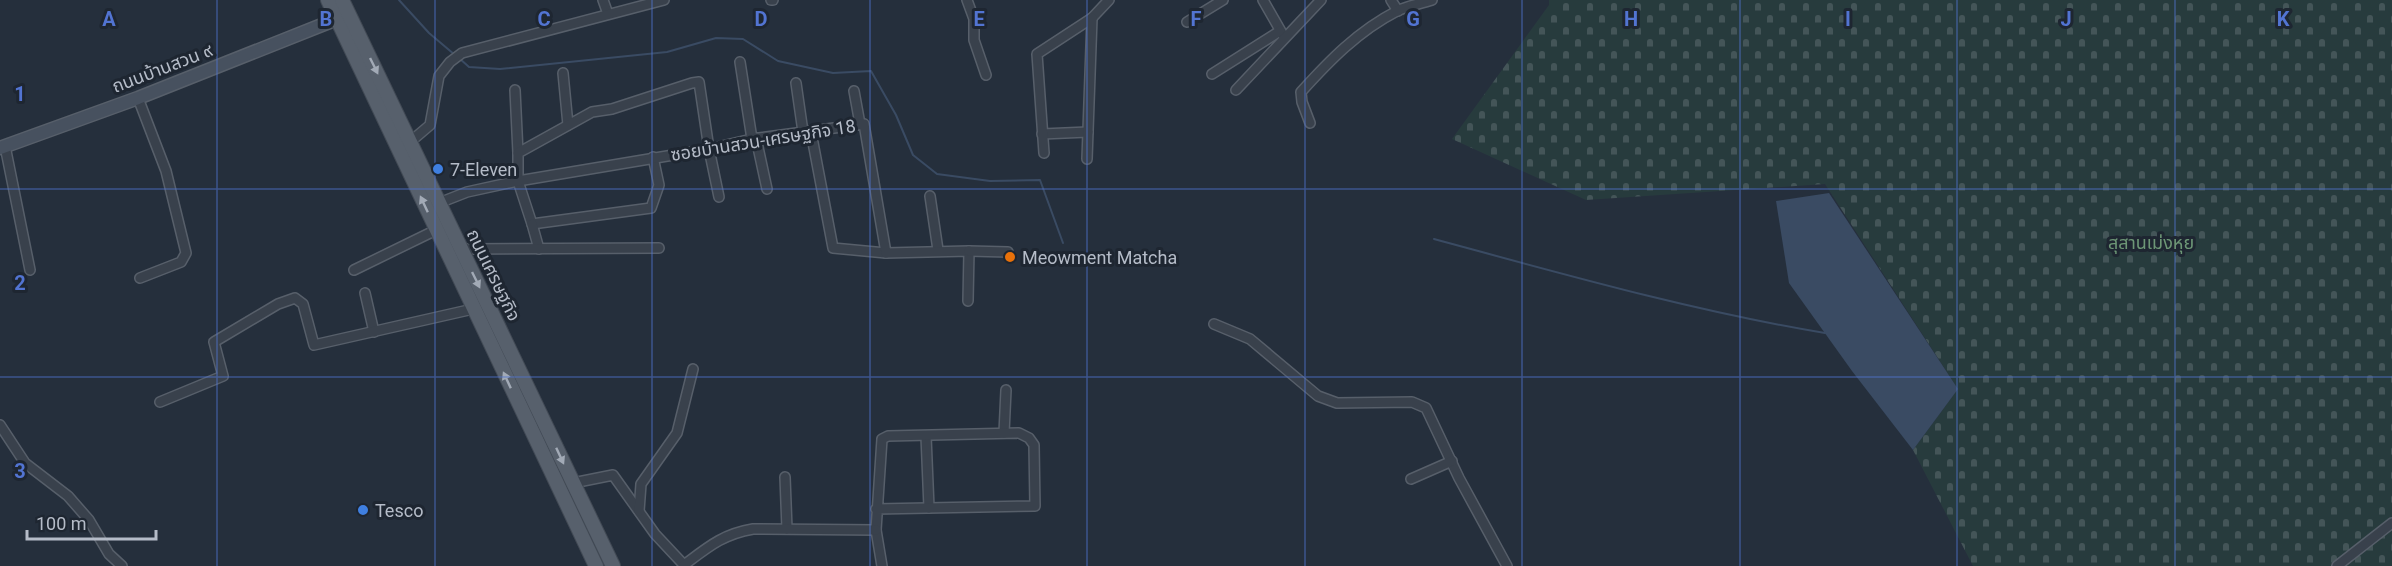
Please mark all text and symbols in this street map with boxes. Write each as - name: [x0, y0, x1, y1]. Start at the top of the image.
- text: A: [102, 7, 116, 31]
- text: B: [320, 7, 332, 31]
- text: C: [537, 7, 551, 31]
- text: D: [755, 7, 768, 31]
- text: E: [973, 7, 985, 31]
- text: F: [1191, 7, 1202, 31]
- text: G: [1406, 7, 1420, 31]
- text: H: [1624, 7, 1638, 31]
- text: I: [1845, 7, 1851, 31]
- text: J: [2060, 7, 2072, 31]
- text: K: [2277, 7, 2290, 31]
- street label: ถนนบ้านสวน ๙: [109, 39, 215, 97]
- one-way arrow: [369, 57, 378, 74]
- text: 1: [14, 82, 26, 106]
- street label: ซอยบ้านสวน-เศรษฐกิจ 18: [669, 115, 857, 165]
- place label: 7-Eleven: [450, 159, 517, 180]
- marker: 7-Eleven: [431, 162, 445, 176]
- one-way arrow: [420, 196, 429, 213]
- street label: ถนนเศรษฐกิจ: [463, 226, 525, 324]
- park label: สุสานเม่งหุย: [2108, 232, 2194, 254]
- place label: Meowment Matcha: [1022, 247, 1177, 268]
- marker: Meowment Matcha: [1003, 250, 1017, 264]
- text: 2: [14, 271, 26, 295]
- one-way arrow: [471, 271, 481, 288]
- one-way arrow: [503, 372, 512, 389]
- one-way arrow: [555, 447, 564, 464]
- text: 3: [14, 459, 26, 483]
- place label: Tesco: [375, 500, 423, 521]
- scale bar: [27, 503, 156, 541]
- marker: Tesco: [356, 503, 370, 517]
- text: 100 m: [36, 513, 87, 534]

